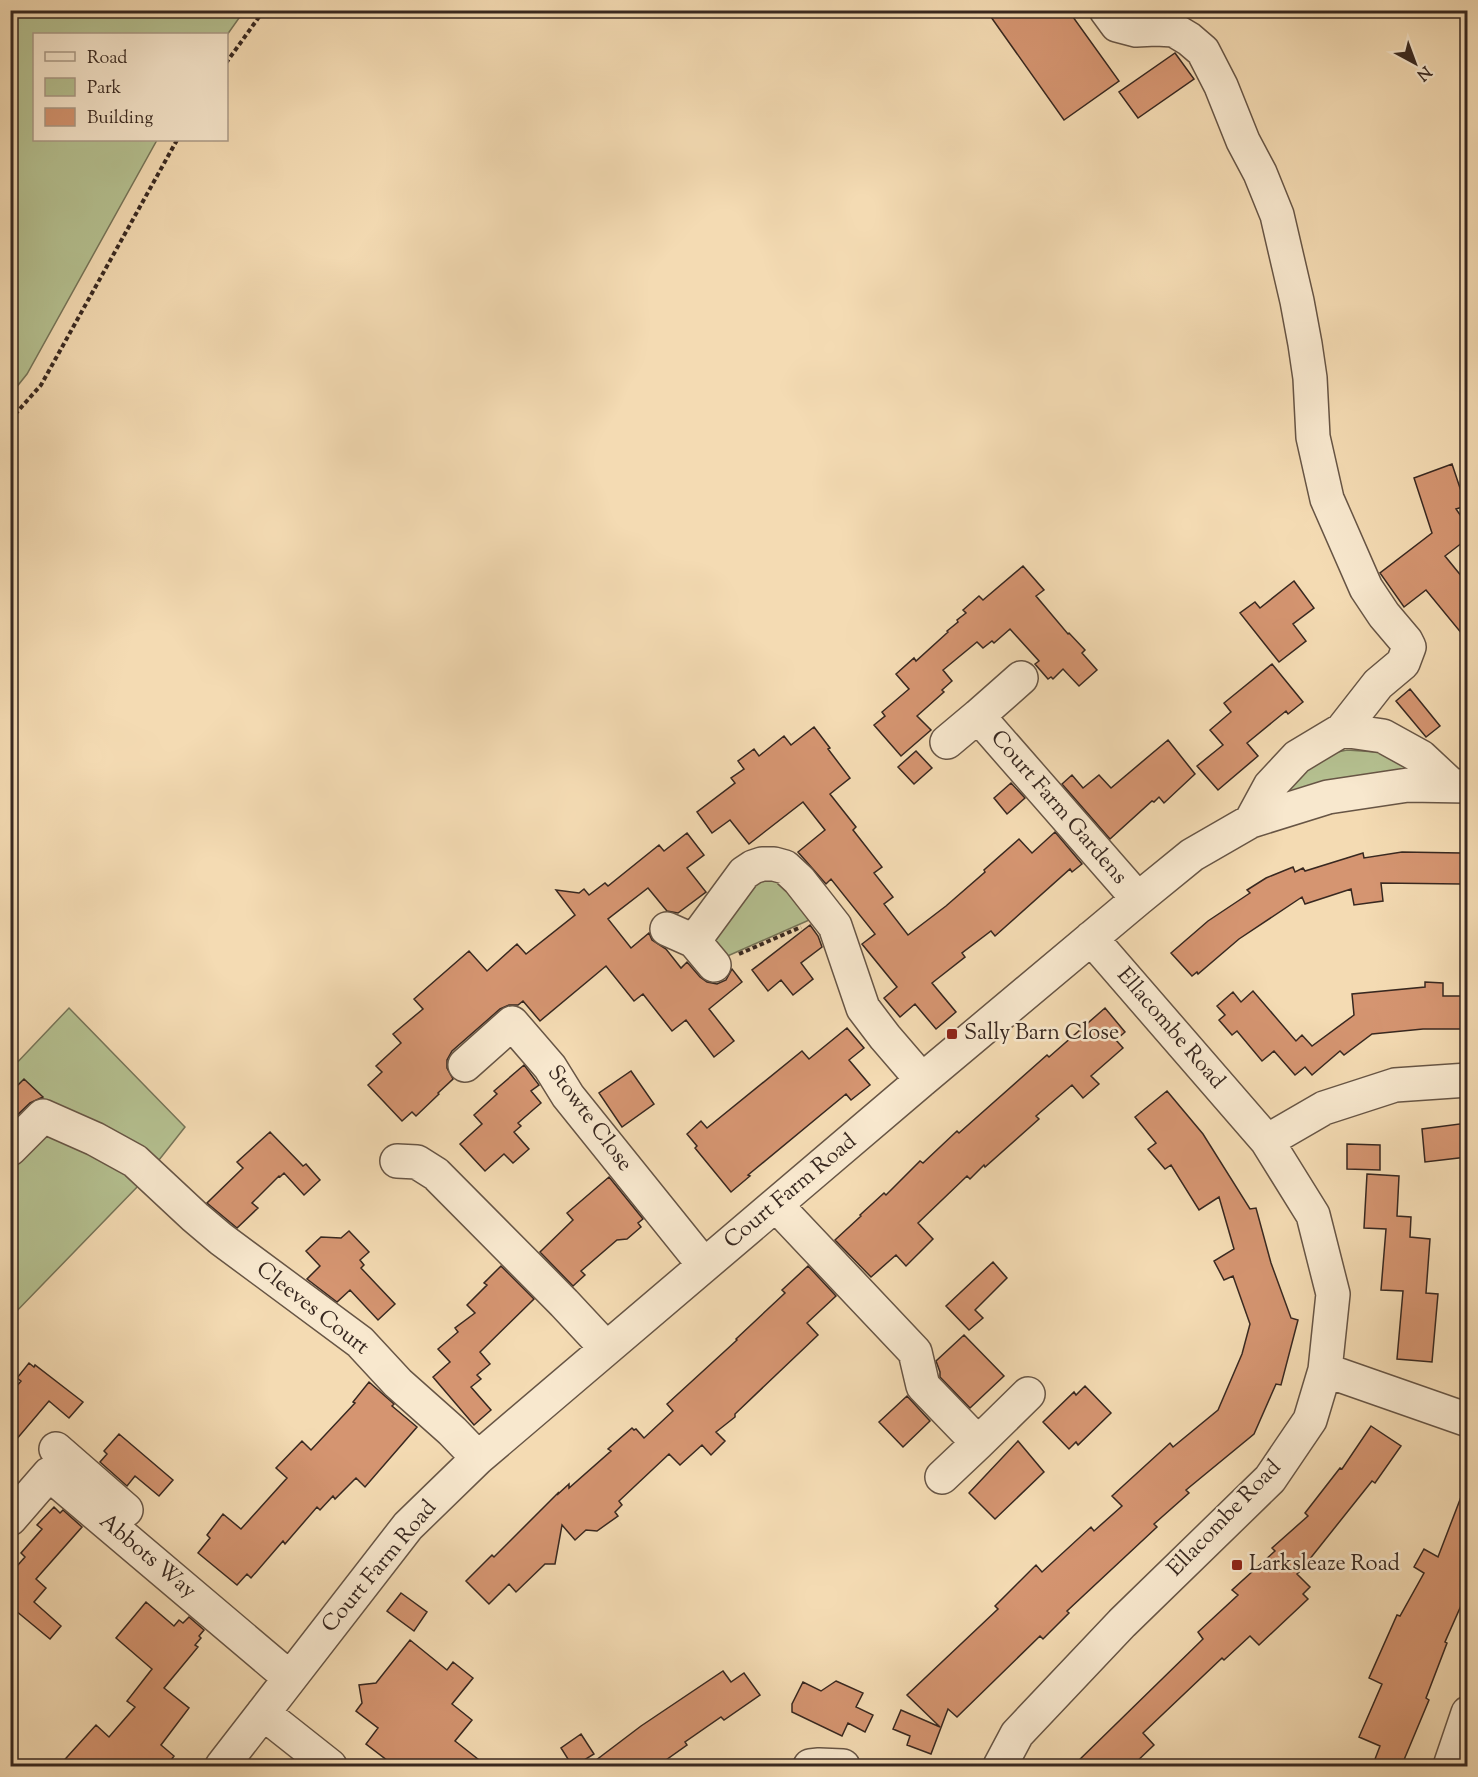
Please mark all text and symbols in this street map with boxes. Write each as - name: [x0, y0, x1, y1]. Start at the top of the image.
- legend: [33, 33, 228, 141]
- north arrow: [1385, 33, 1445, 93]
- text: Road: [87, 46, 127, 72]
- text: N: [1411, 60, 1436, 85]
- text: Park: [87, 76, 122, 102]
- text: Building: [87, 106, 153, 132]
- street label: Court Farm Gardens: [982, 724, 1134, 892]
- street label: Ellacombe Road: [1108, 961, 1232, 1097]
- place label: Sally Barn Close: [964, 1018, 1119, 1050]
- marker: Sally Barn Close: [945, 1027, 959, 1041]
- street label: Stowte Close: [538, 1059, 640, 1179]
- street label: Court Farm Road: [718, 1127, 864, 1257]
- street label: Cleeves Court: [249, 1255, 376, 1364]
- street label: Ellacombe Road: [1161, 1453, 1289, 1585]
- street label: Court Farm Road: [315, 1494, 445, 1640]
- street label: Abbots Way: [91, 1507, 203, 1607]
- place label: Larksleaze Road: [1249, 1549, 1400, 1581]
- marker: Larksleaze Road: [1230, 1558, 1244, 1572]

